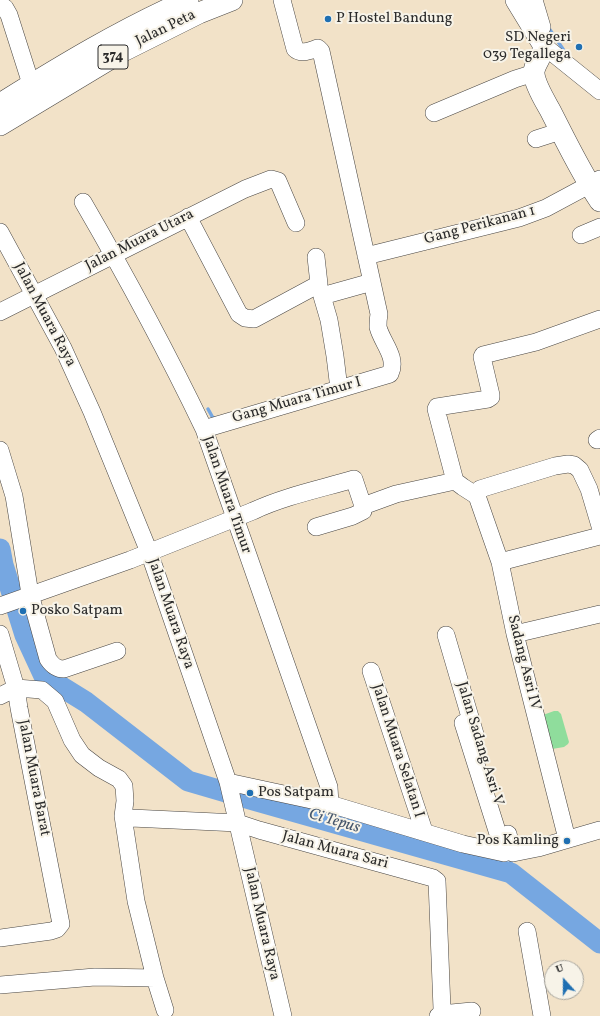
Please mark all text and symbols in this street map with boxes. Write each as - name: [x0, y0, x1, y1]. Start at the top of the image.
- street label: Jalan Peta: [133, 7, 199, 51]
- place label: P Hostel Bandung: [336, 10, 452, 28]
- marker: P Hostel Bandung: [323, 14, 333, 24]
- place label: SD Negeri 039 Tegallega: [483, 29, 571, 64]
- marker: SD Negeri 039 Tegallega: [574, 42, 584, 52]
- road number: 374: [98, 45, 128, 69]
- street label: Gang Perikanan 1: [423, 203, 537, 249]
- street label: Jalan Muara Utara: [83, 206, 197, 276]
- street label: Jalan Muara Raya: [9, 260, 79, 370]
- street label: Gang Muara Timur I: [230, 374, 364, 428]
- street label: Jalan Muara Timur: [197, 434, 255, 556]
- street label: Jalan Muara Raya: [143, 556, 197, 672]
- place label: Posko Satpam: [31, 602, 123, 620]
- marker: Posko Satpam: [18, 606, 28, 616]
- street label: Sadang Asri IV: [502, 613, 544, 713]
- street label: Jalan Sadang Asri V: [452, 680, 506, 808]
- street label: Jalan Muara Selatan I: [367, 682, 427, 820]
- street label: Jalan Muara Barat: [13, 718, 53, 838]
- place label: Pos Satpam: [258, 784, 334, 802]
- marker: Pos Satpam: [245, 788, 255, 798]
- water label: Ci Tepus: [306, 806, 362, 838]
- street label: Jalan Muara Sari: [280, 828, 390, 874]
- place label: Pos Kamling: [477, 832, 559, 850]
- marker: Pos Kamling: [562, 836, 572, 846]
- street label: Jalan Muara Raya: [239, 866, 283, 982]
- north arrow: [544, 960, 584, 1000]
- text: U: [554, 961, 566, 978]

